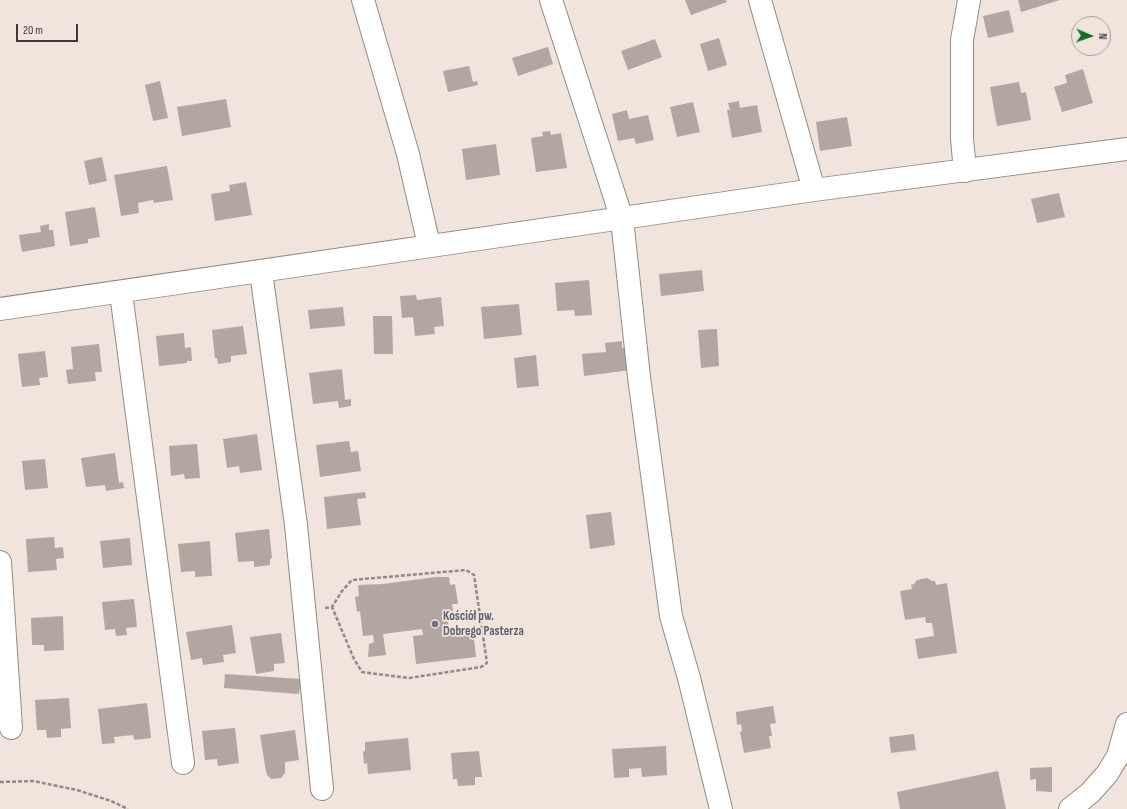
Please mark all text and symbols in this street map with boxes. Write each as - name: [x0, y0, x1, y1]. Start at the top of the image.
- scale bar: [18, 16, 80, 42]
- north arrow: [1071, 16, 1111, 56]
- text: 20 m: [23, 23, 43, 38]
- text: N: [1096, 33, 1109, 40]
- place label: Kościół pw. Dobrego Pasterza: [443, 609, 524, 640]
- marker: Kościół pw. Dobrego Pasterza: [430, 619, 440, 629]

